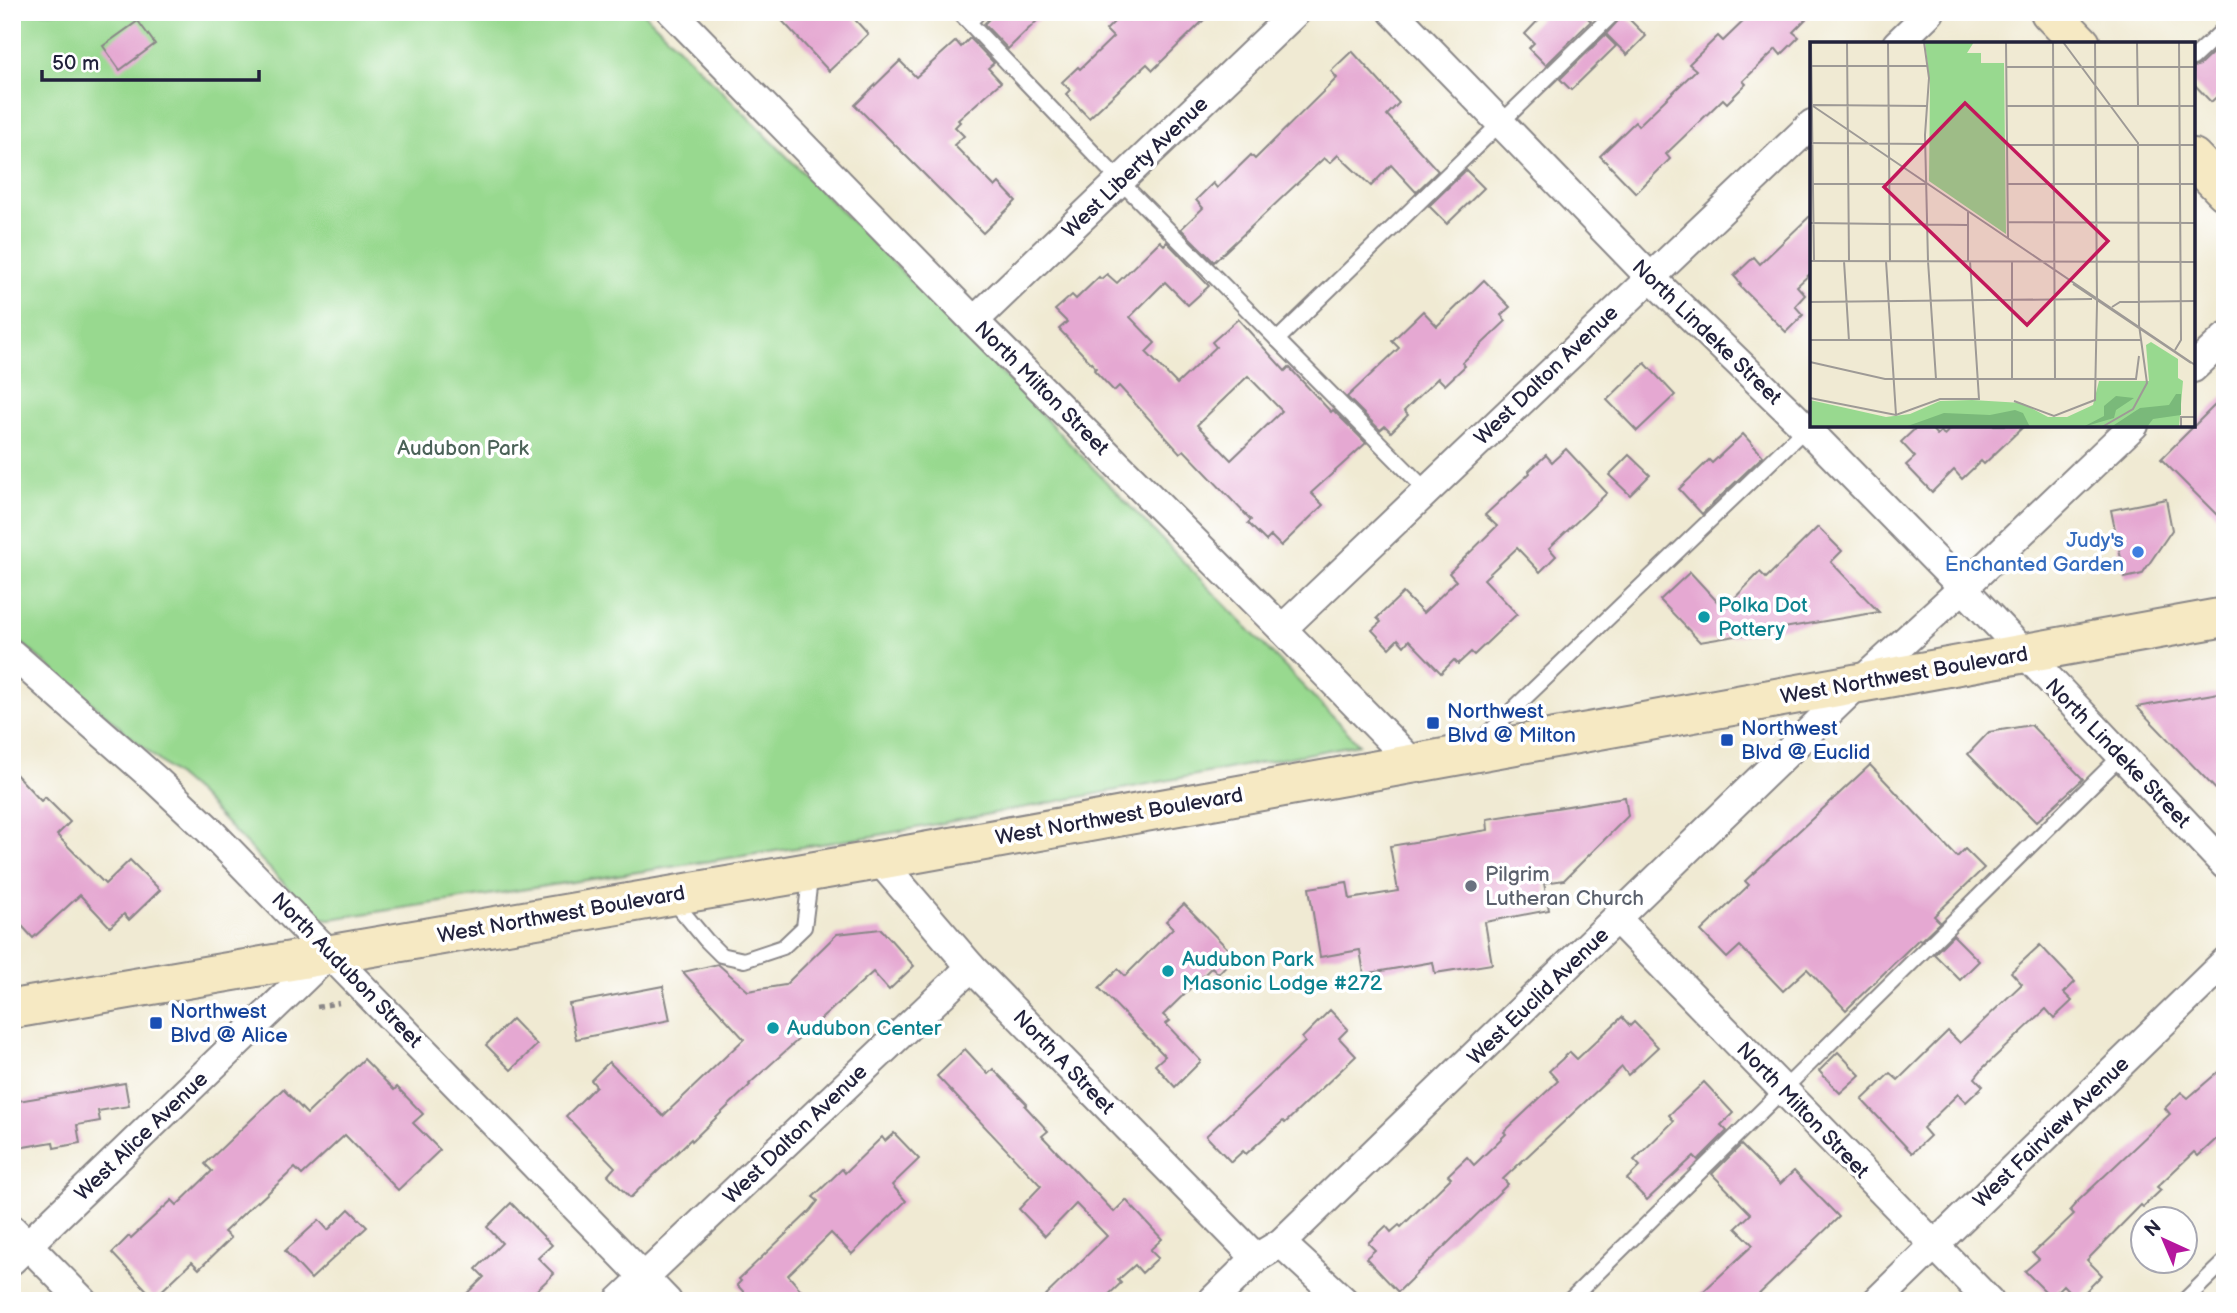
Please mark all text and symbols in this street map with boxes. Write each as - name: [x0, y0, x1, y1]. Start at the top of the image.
- scale bar: [42, 38, 259, 82]
- inset map: [1810, 42, 2195, 427]
- text: 50 m: [52, 51, 99, 76]
- street label: West Liberty Avenue: [1057, 91, 1213, 243]
- street label: North Lindeke Street: [1627, 255, 1787, 410]
- street label: West Dalton Avenue: [1469, 300, 1623, 450]
- street label: North Milton Street: [969, 316, 1114, 461]
- park label: Audubon Park: [397, 436, 529, 461]
- place label: Judy's Enchanted Garden: [1945, 528, 2124, 577]
- marker: Judy's Enchanted Garden: [2130, 544, 2146, 560]
- place label: Polka Dot Pottery: [1718, 593, 1808, 642]
- marker: Polka Dot Pottery: [1696, 609, 1712, 625]
- street label: West Northwest Boulevard: [1778, 641, 2030, 710]
- street label: North Lindeke Street: [2040, 673, 2196, 834]
- place label: Northwest Blvd @ Milton: [1447, 699, 1576, 748]
- marker: Northwest Blvd @ Milton: [1425, 715, 1441, 731]
- place label: Northwest Blvd @ Euclid: [1741, 716, 1870, 765]
- marker: Northwest Blvd @ Euclid: [1719, 732, 1735, 748]
- street label: West Northwest Boulevard: [993, 782, 1245, 851]
- place label: Pilgrim Lutheran Church: [1485, 862, 1644, 911]
- marker: Pilgrim Lutheran Church: [1463, 878, 1479, 894]
- street label: West Northwest Boulevard: [435, 880, 687, 949]
- street label: North Audubon Street: [266, 888, 428, 1053]
- street label: West Euclid Avenue: [1462, 922, 1614, 1070]
- place label: Audubon Park Masonic Lodge #272: [1182, 947, 1383, 996]
- marker: Audubon Park Masonic Lodge #272: [1160, 963, 1176, 979]
- place label: Northwest Blvd @ Alice: [170, 999, 288, 1048]
- street label: North A Street: [1008, 1005, 1120, 1120]
- marker: Northwest Blvd @ Alice: [148, 1015, 164, 1031]
- place label: Audubon Center: [787, 1016, 942, 1041]
- marker: Audubon Center: [765, 1020, 781, 1036]
- street label: North Milton Street: [1731, 1037, 1874, 1184]
- street label: West Fairview Avenue: [1968, 1052, 2134, 1213]
- street label: West Dalton Avenue: [718, 1059, 872, 1209]
- street label: West Alice Avenue: [70, 1067, 213, 1206]
- north arrow: [2128, 1204, 2198, 1274]
- text: N: [2140, 1216, 2166, 1242]

